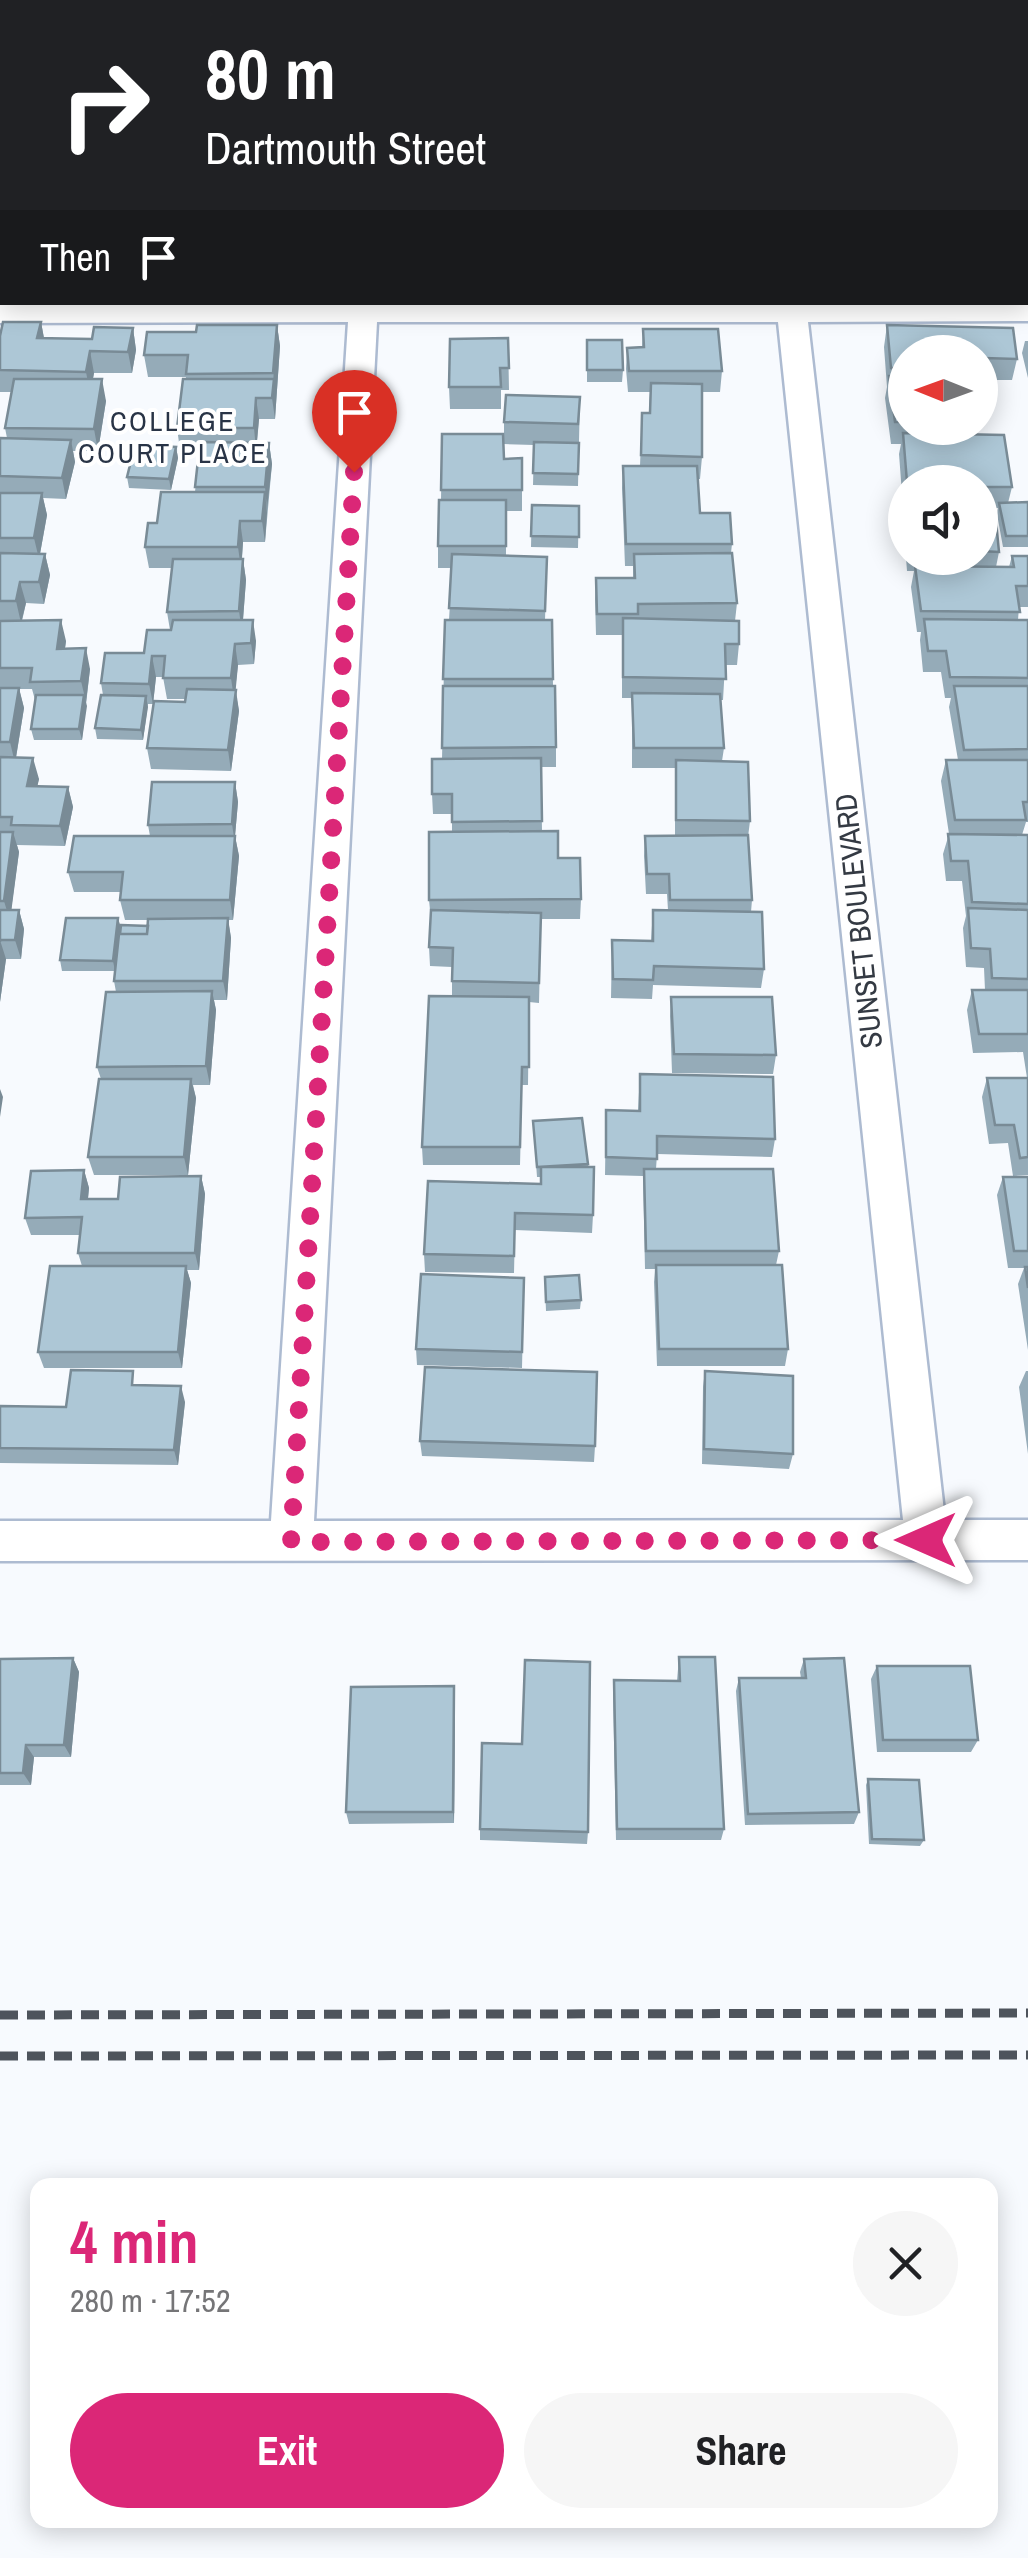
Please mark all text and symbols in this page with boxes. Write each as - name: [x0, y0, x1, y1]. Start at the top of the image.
- text: 80 m: [205, 27, 336, 121]
- icon: right: [40, 40, 170, 170]
- text: Dartmouth Street: [205, 117, 486, 178]
- icon: arrive: [131, 230, 186, 285]
- text: Then: [40, 232, 111, 283]
- north arrow: [888, 335, 998, 445]
- map controls: [888, 335, 998, 575]
- pin: [312, 370, 397, 473]
- icon: arrive: [327, 385, 382, 440]
- district label: COLLEGE COURT PLACE: [78, 402, 268, 472]
- button: sound: [888, 465, 998, 575]
- street label: SUNSET BOULEVARD: [825, 792, 891, 1050]
- position arrow: [874, 1488, 978, 1592]
- text: 4 min: [70, 2201, 199, 2282]
- button: close: [853, 2211, 958, 2316]
- text: 280 m · 17:52: [70, 2279, 230, 2322]
- button: Exit: [70, 2393, 504, 2508]
- button: Share: [524, 2393, 958, 2508]

